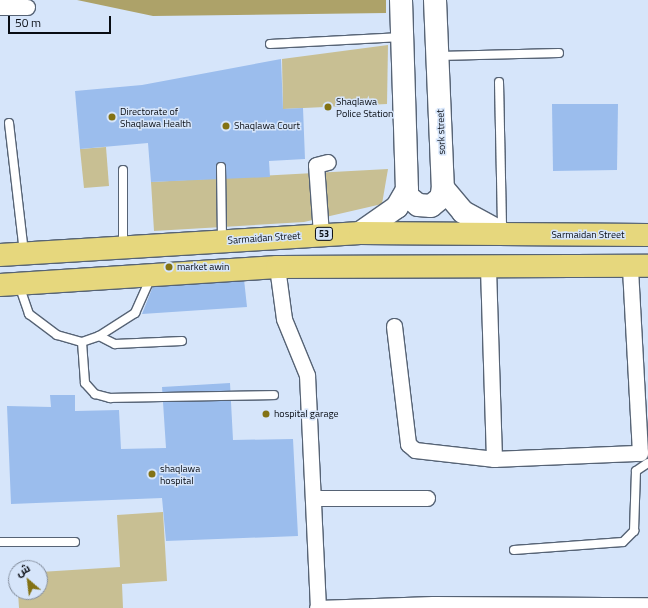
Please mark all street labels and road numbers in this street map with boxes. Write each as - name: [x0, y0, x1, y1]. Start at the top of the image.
- street label: sork street: [434, 109, 448, 155]
- road number: 53: [314, 227, 334, 241]
- street label: Sarmaidan Street: [227, 229, 301, 247]
- street label: Sarmaidan Street: [551, 229, 625, 241]

